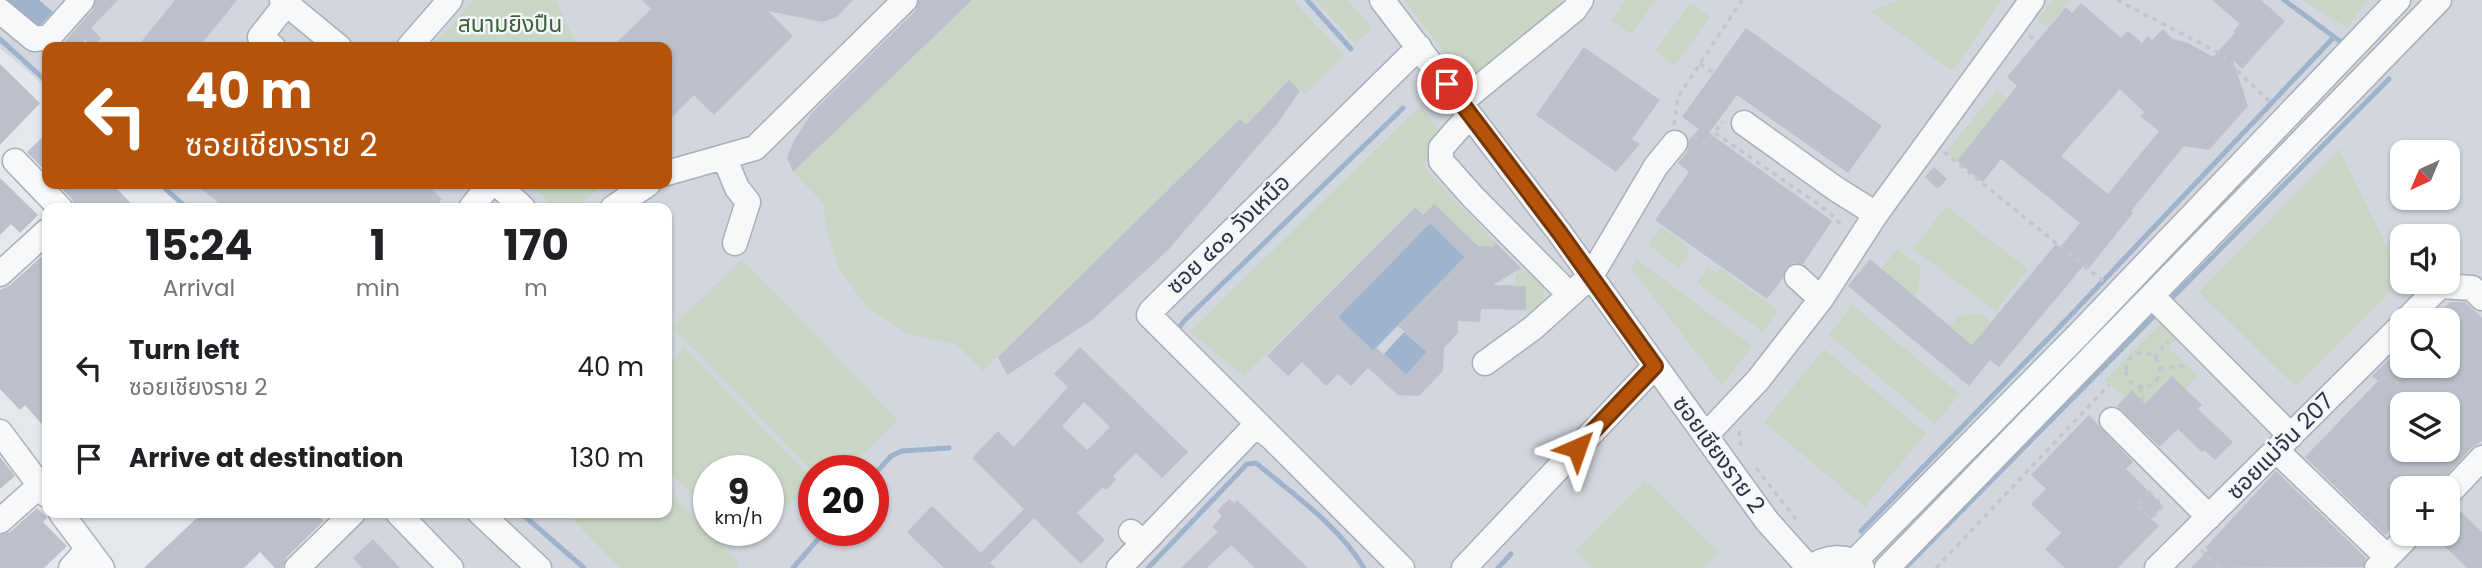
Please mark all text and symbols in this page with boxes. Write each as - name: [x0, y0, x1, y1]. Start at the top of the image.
- park label: สนามยิงปืน: [458, 8, 562, 40]
- pin: [1417, 54, 1477, 114]
- text: 40 m: [185, 57, 312, 125]
- icon: arrive: [1428, 65, 1466, 103]
- icon: left: [70, 70, 161, 161]
- text: ซอยเชียงราย 2: [185, 122, 378, 167]
- north arrow: [2390, 140, 2460, 210]
- map controls: [2390, 140, 2460, 546]
- street label: ซอย ๔๐๑ วังเหนึอ: [1159, 167, 1297, 301]
- text: 15:24: [145, 216, 253, 275]
- text: 1: [370, 216, 386, 275]
- text: 170: [503, 216, 569, 275]
- button: sound: [2390, 224, 2460, 294]
- text: Arrival: [163, 272, 235, 304]
- text: min: [356, 272, 400, 304]
- text: m: [524, 272, 548, 304]
- button: search: [2390, 308, 2460, 378]
- text: Turn left: [129, 332, 240, 368]
- icon: left: [70, 349, 108, 387]
- text: 40 m: [578, 349, 644, 385]
- text: ซอยเชียงราย 2: [129, 371, 267, 403]
- street label: ซอยแม่จัน 207: [2219, 385, 2341, 507]
- street label: ซอยเชียงราย 2: [1665, 389, 1773, 519]
- button: layers: [2390, 392, 2460, 462]
- position arrow: [1540, 411, 1614, 485]
- icon: arrive: [70, 440, 108, 478]
- text: Arrive at destination: [129, 440, 404, 476]
- text: 130 m: [570, 440, 644, 476]
- speed limit sign: 20: [798, 455, 889, 546]
- text: 9: [728, 467, 749, 516]
- button: +: [2390, 476, 2460, 546]
- text: km/h: [715, 505, 762, 530]

